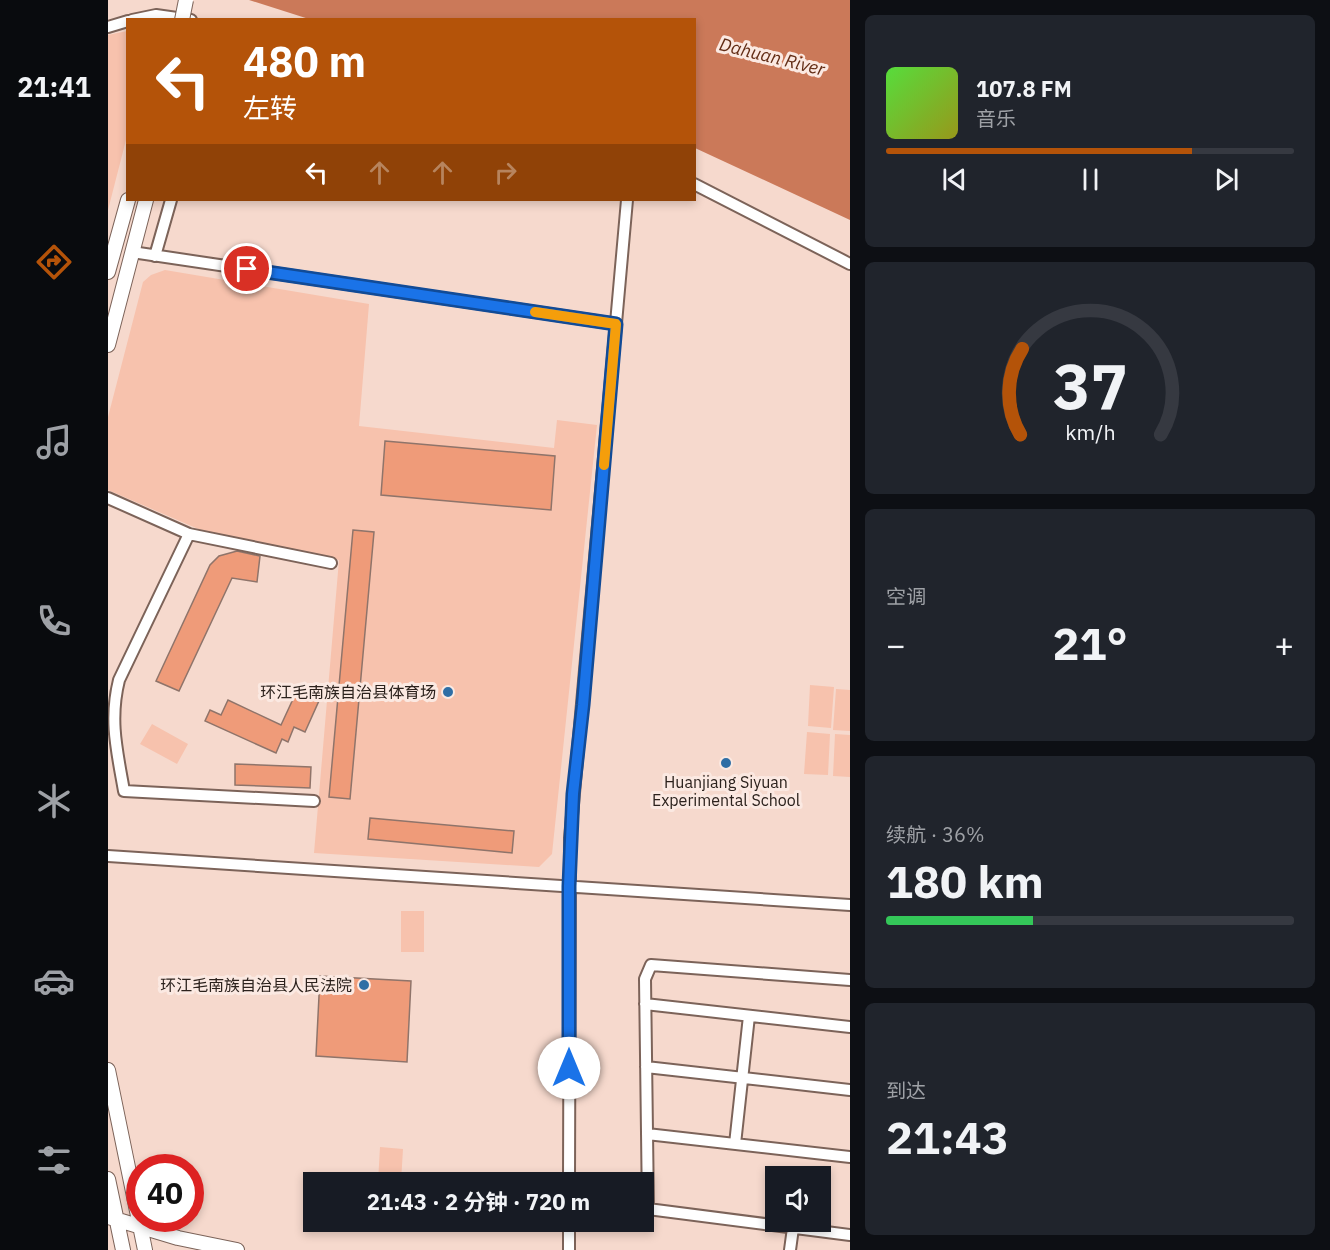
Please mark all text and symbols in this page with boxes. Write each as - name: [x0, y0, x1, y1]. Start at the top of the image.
- water label: Dahuan River: [717, 32, 828, 81]
- text: 480 m: [243, 34, 366, 89]
- icon: left: [144, 42, 222, 120]
- text: 21:41: [17, 69, 91, 104]
- text: 107.8 FM: [976, 74, 1072, 103]
- text: 左转: [243, 90, 297, 125]
- text: 音乐: [976, 105, 1016, 132]
- icon: left: [300, 156, 333, 189]
- icon: ahead: [363, 156, 396, 189]
- icon: ahead: [426, 156, 459, 189]
- icon: right: [489, 156, 522, 189]
- icon: previous: [938, 163, 971, 196]
- icon: pause: [1074, 163, 1107, 196]
- icon: next: [1210, 163, 1243, 196]
- icon: directions: [33, 241, 75, 283]
- pin: [221, 243, 272, 294]
- icon: arrive: [230, 252, 263, 285]
- text: 37: [1053, 345, 1127, 426]
- text: km/h: [1065, 418, 1115, 446]
- icon: music: [33, 421, 75, 463]
- text: 空调: [886, 583, 926, 610]
- icon: phone: [33, 600, 75, 642]
- text: 21°: [1052, 614, 1128, 672]
- text: −: [886, 623, 906, 666]
- text: +: [1274, 623, 1294, 666]
- place label: 环江毛南族自治县体育场: [260, 682, 436, 702]
- marker: 环江毛南族自治县体育场: [441, 685, 455, 699]
- marker: Huanjiang Siyuan Experimental School: [719, 756, 733, 770]
- place label: Huanjiang Siyuan Experimental School: [652, 772, 800, 810]
- icon: climate: [33, 780, 75, 822]
- text: 续航 · 36%: [886, 821, 985, 848]
- text: 180 km: [886, 852, 1044, 910]
- icon: car: [33, 960, 75, 1002]
- place label: 环江毛南族自治县人民法院: [160, 975, 352, 995]
- marker: 环江毛南族自治县人民法院: [357, 978, 371, 992]
- position arrow: [537, 1036, 601, 1100]
- text: 到达: [886, 1077, 926, 1104]
- text: 21:43: [886, 1108, 1009, 1166]
- icon: filters: [33, 1139, 75, 1181]
- speed limit sign: 40: [126, 1154, 204, 1232]
- map controls: [765, 1166, 831, 1232]
- button: sound: [765, 1166, 831, 1232]
- text: 21:43 · 2 分钟 · 720 m: [367, 1187, 590, 1216]

